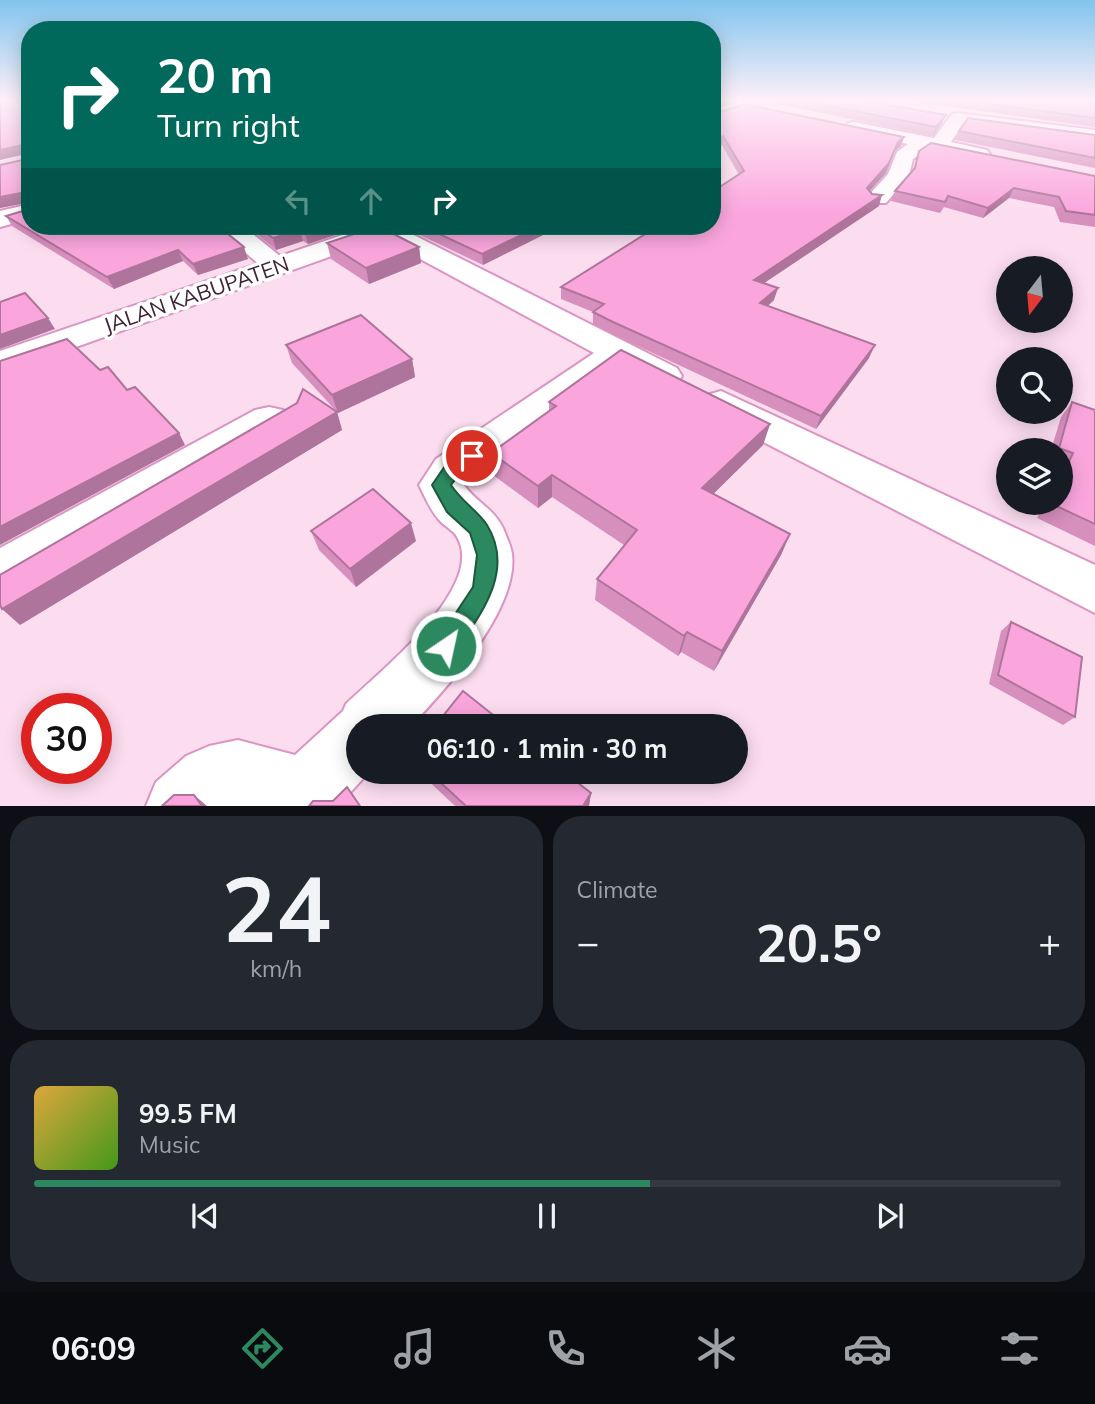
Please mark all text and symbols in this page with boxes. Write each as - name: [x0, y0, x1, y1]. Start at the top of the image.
- text: 20 m: [157, 44, 273, 105]
- icon: right: [42, 49, 133, 140]
- text: Turn right: [157, 105, 300, 145]
- icon: left: [279, 182, 317, 220]
- icon: ahead: [352, 182, 390, 220]
- icon: right: [425, 182, 463, 220]
- street label: JALAN KABUPATEN: [100, 250, 292, 338]
- north arrow: [996, 256, 1073, 332]
- map controls: [996, 256, 1073, 515]
- button: search: [996, 347, 1073, 424]
- pin: [442, 426, 502, 486]
- icon: arrive: [453, 437, 491, 475]
- button: layers: [996, 438, 1073, 515]
- position arrow: [409, 609, 483, 683]
- speed limit sign: 30: [21, 693, 112, 784]
- text: 06:10 · 1 min · 30 m: [427, 732, 667, 765]
- text: 24: [222, 851, 331, 965]
- text: Climate: [577, 875, 658, 904]
- text: 20.5°: [756, 910, 882, 975]
- text: −: [577, 918, 599, 966]
- text: +: [1038, 918, 1061, 966]
- text: km/h: [250, 954, 302, 983]
- text: 99.5 FM: [139, 1097, 237, 1130]
- text: Music: [139, 1130, 200, 1159]
- icon: previous: [186, 1197, 224, 1235]
- icon: pause: [528, 1197, 566, 1235]
- icon: next: [871, 1197, 909, 1235]
- icon: directions: [238, 1324, 287, 1373]
- icon: music: [390, 1324, 439, 1373]
- icon: phone: [541, 1324, 590, 1373]
- icon: climate: [692, 1324, 741, 1373]
- icon: car: [843, 1324, 892, 1373]
- icon: filters: [995, 1324, 1044, 1373]
- text: 06:09: [51, 1328, 136, 1368]

